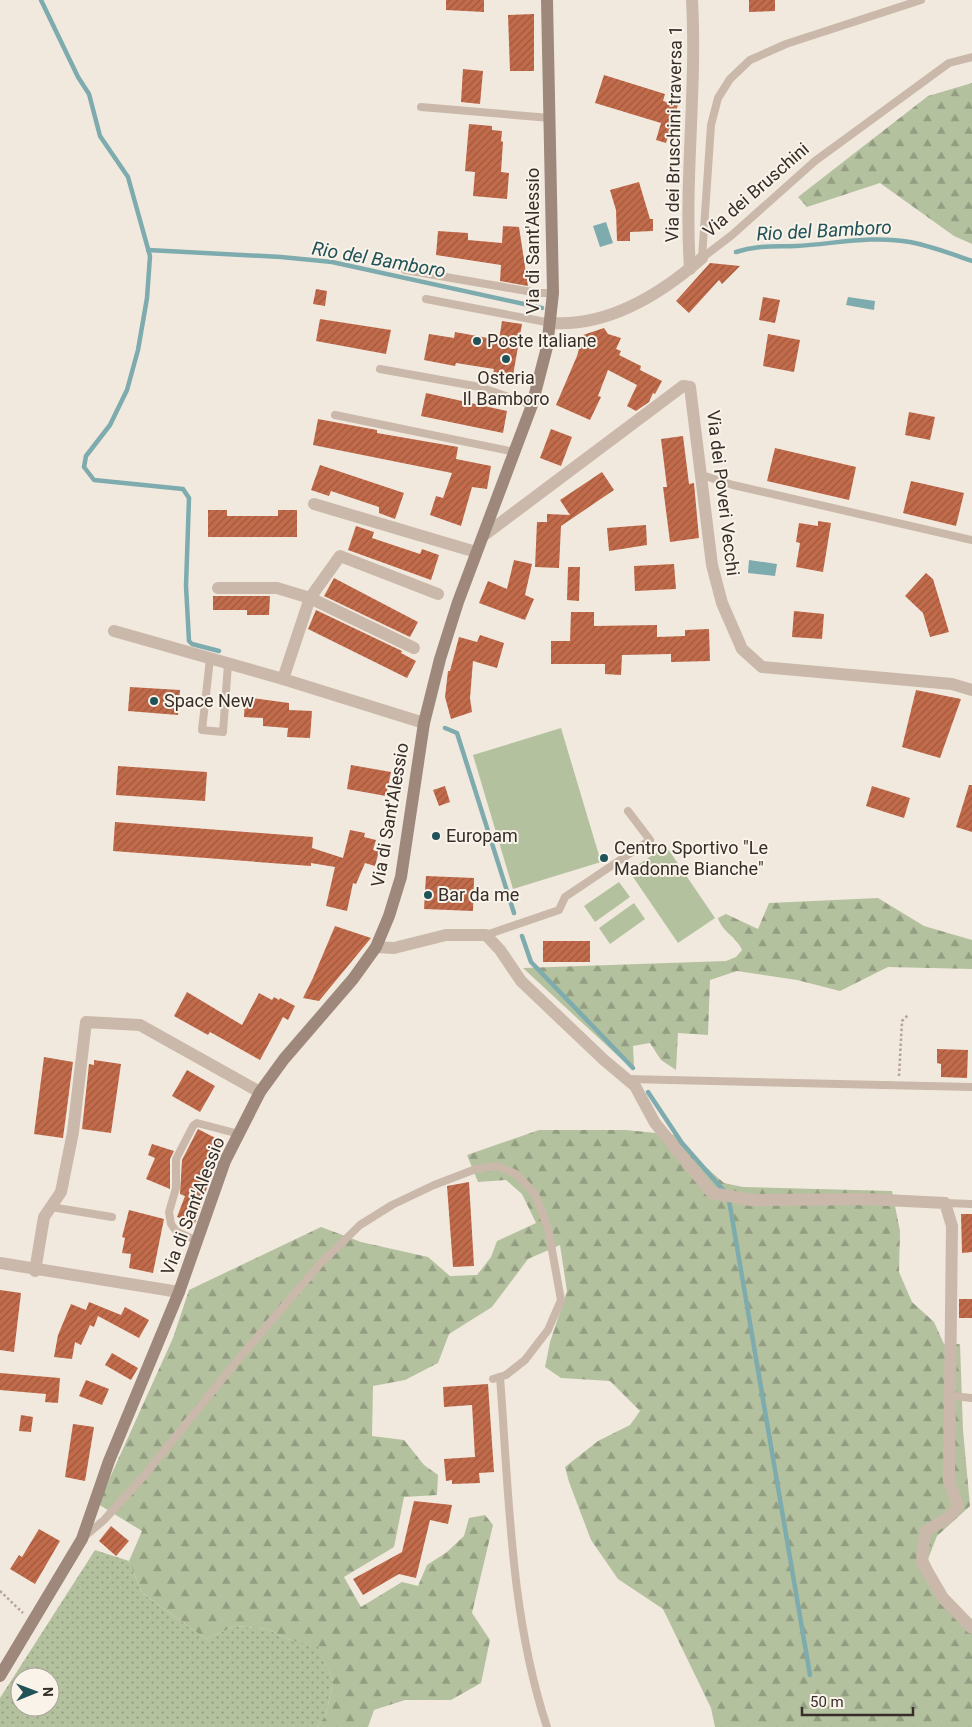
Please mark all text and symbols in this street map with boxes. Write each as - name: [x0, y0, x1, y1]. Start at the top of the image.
- street label: Via dei Bruschini traversa 1: [661, 25, 686, 243]
- street label: Via dei Bruschini: [699, 138, 813, 241]
- street label: Via di Sant'Alessio: [522, 168, 543, 314]
- water label: Rio del Bamboro: [756, 215, 892, 246]
- water label: Rio del Bamboro: [310, 236, 448, 283]
- place label: Poste Italiane: [487, 330, 596, 351]
- marker: Poste Italiane: [471, 335, 483, 347]
- marker: Osteria Il Bamboro: [500, 353, 512, 365]
- place label: Osteria Il Bamboro: [462, 367, 550, 409]
- street label: Via dei Poveri Vecchi: [703, 409, 744, 577]
- place label: Space New: [164, 690, 254, 711]
- marker: Space New: [148, 695, 160, 707]
- street label: Via di Sant'Alessio: [366, 741, 413, 889]
- place label: Europam: [446, 825, 518, 846]
- marker: Europam: [430, 830, 442, 842]
- place label: Centro Sportivo "Le Madonne Bianche": [614, 837, 768, 879]
- marker: Centro Sportivo "Le Madonne Bianche": [598, 852, 610, 864]
- place label: Bar da me: [438, 884, 519, 905]
- marker: Bar da me: [422, 889, 434, 901]
- street label: Via di Sant'Alessio: [157, 1134, 229, 1278]
- north arrow: [10, 1667, 60, 1717]
- scale bar: [802, 1684, 913, 1716]
- text: N: [40, 1687, 56, 1697]
- text: 50 m: [810, 1693, 844, 1711]

